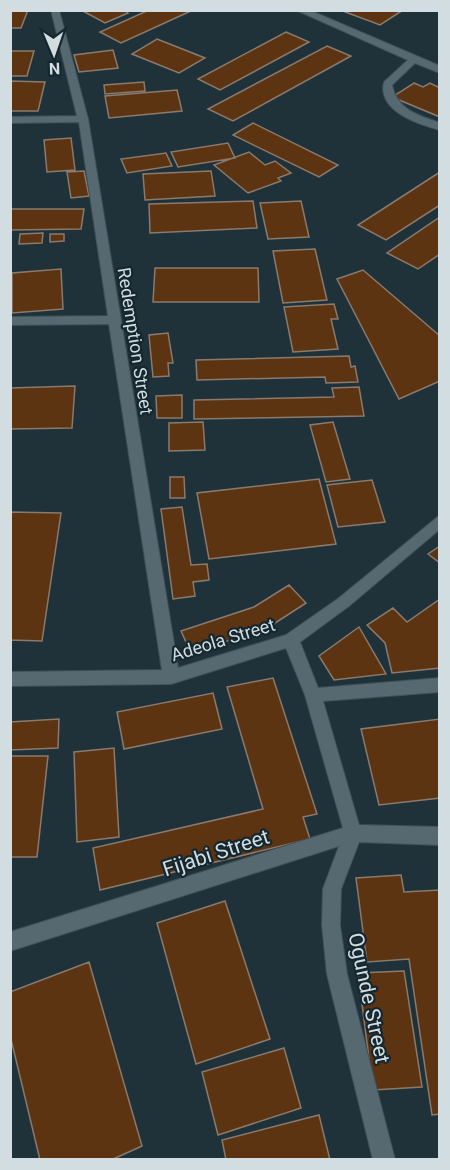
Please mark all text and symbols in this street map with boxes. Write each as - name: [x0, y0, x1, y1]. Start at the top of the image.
- north arrow: [24, 24, 84, 84]
- text: N: [49, 59, 60, 78]
- street label: Redemption Street: [113, 266, 158, 416]
- street label: Adeola Street: [168, 614, 278, 665]
- street label: Fijabi Street: [160, 824, 272, 882]
- street label: Ogunde Street: [343, 930, 395, 1066]

